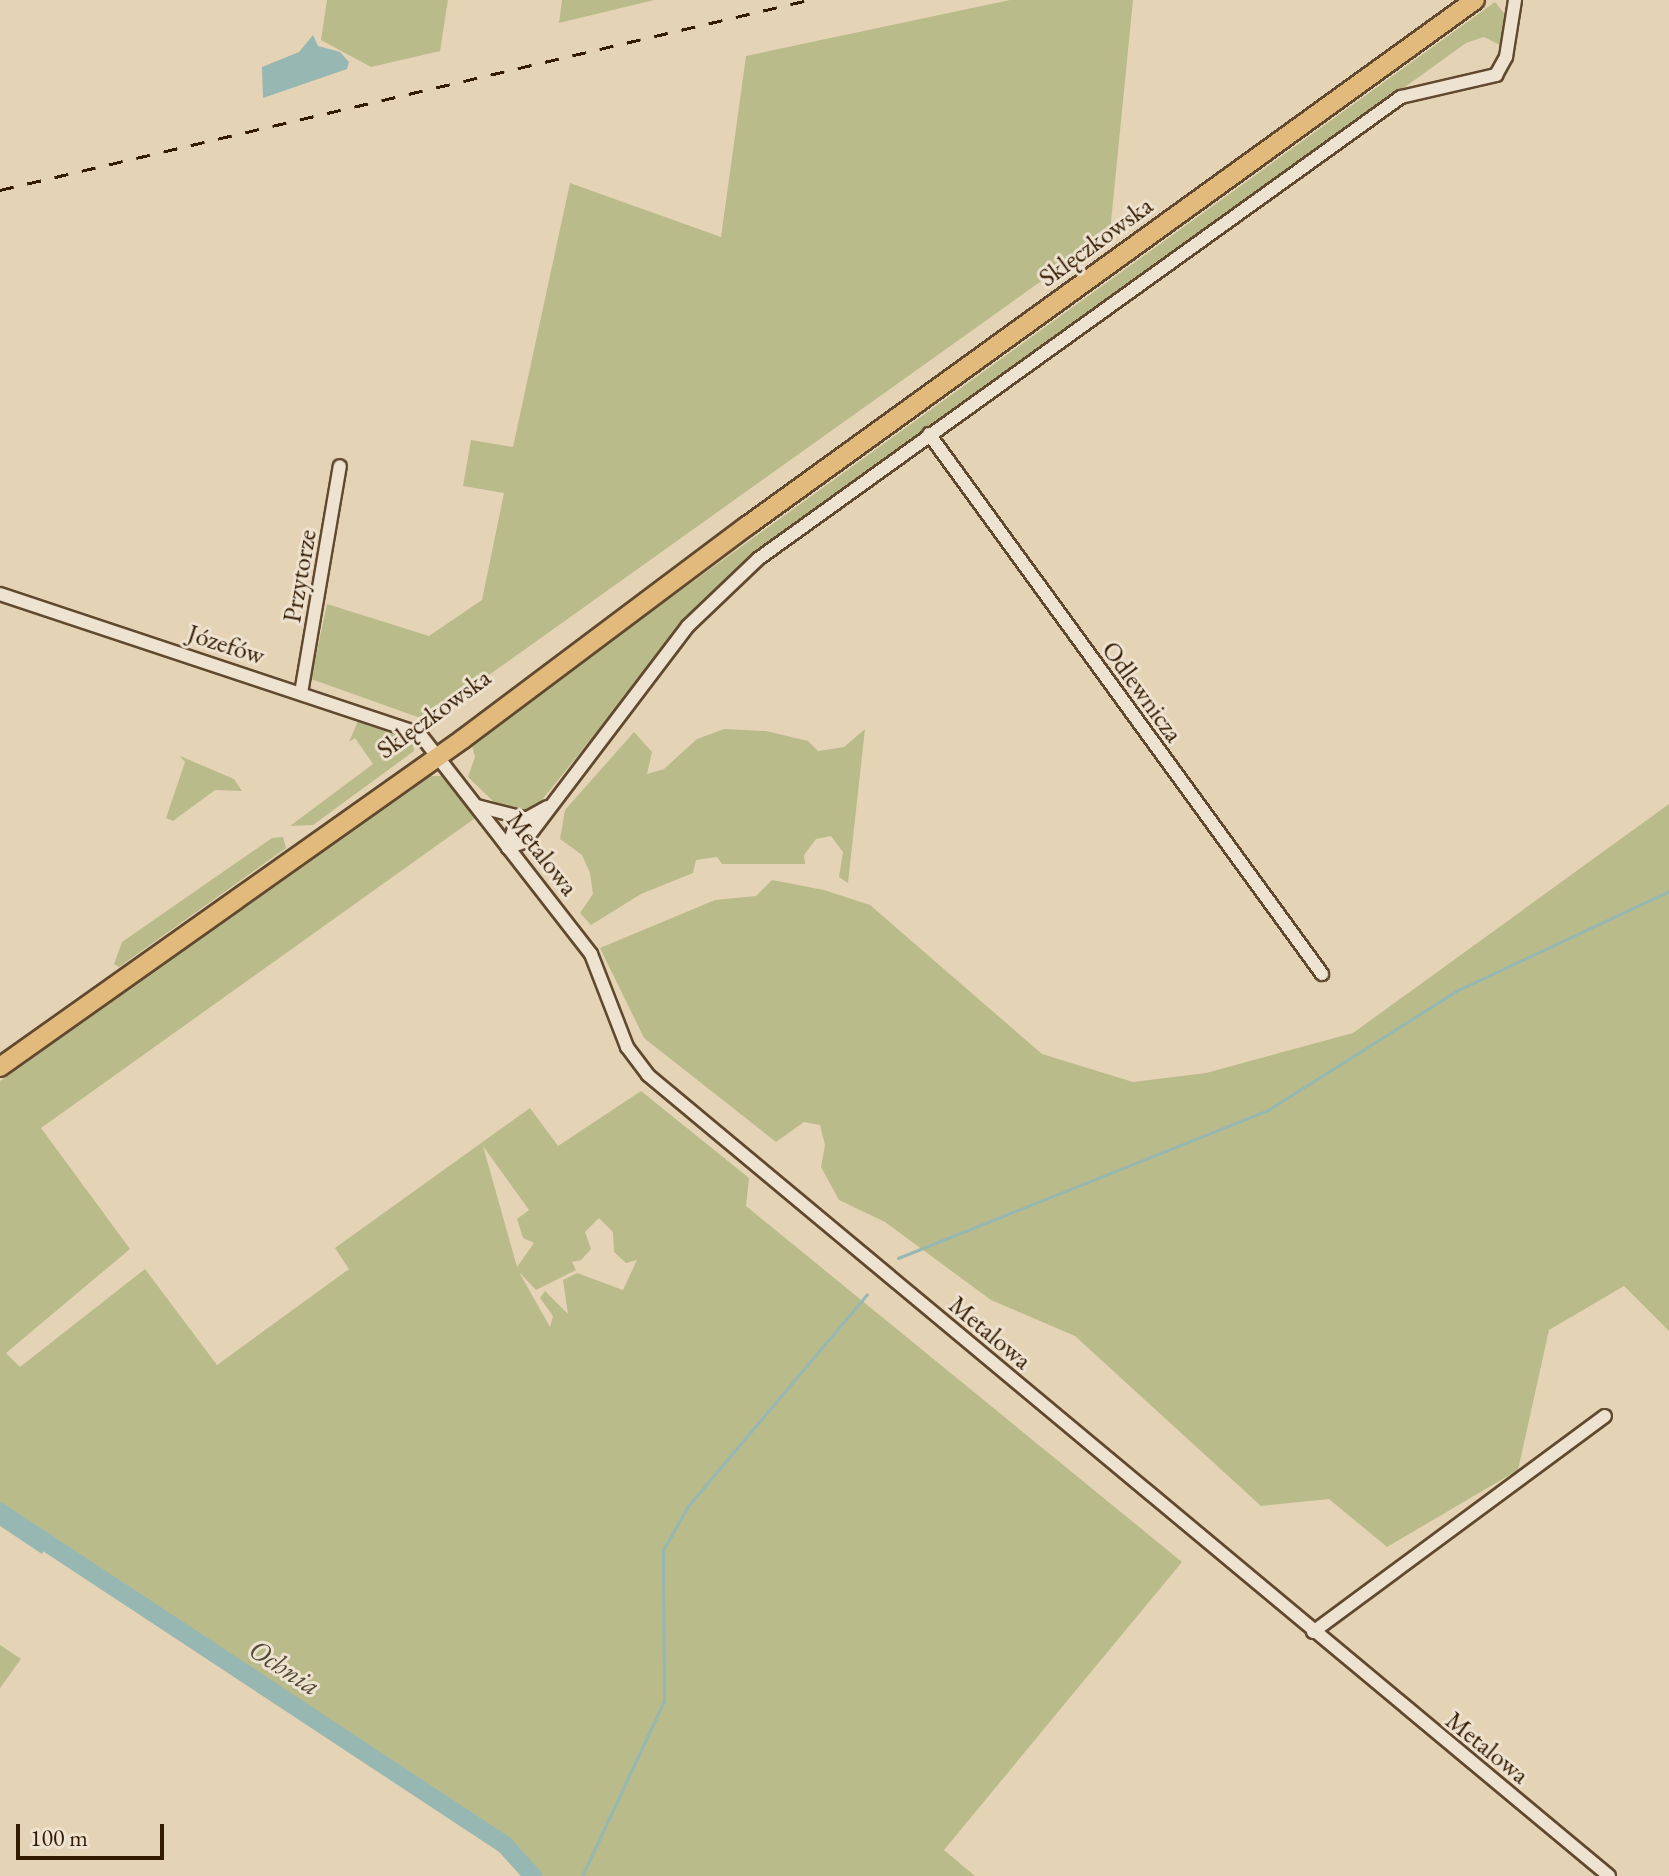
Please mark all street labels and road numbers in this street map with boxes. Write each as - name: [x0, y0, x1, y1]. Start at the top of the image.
- street label: Sklęczkowska: [1033, 190, 1159, 294]
- street label: Przytorze: [276, 527, 324, 625]
- street label: Józefów: [184, 618, 268, 672]
- street label: Odlewnicza: [1095, 635, 1189, 749]
- street label: Sklęczkowska: [371, 662, 497, 766]
- street label: Metalowa: [500, 806, 584, 902]
- street label: Metalowa: [942, 1290, 1038, 1376]
- street label: Metalowa: [1439, 1705, 1535, 1791]

